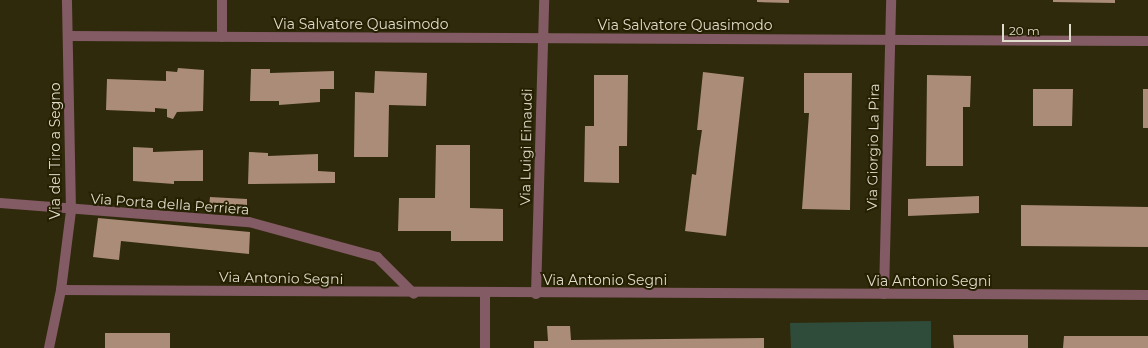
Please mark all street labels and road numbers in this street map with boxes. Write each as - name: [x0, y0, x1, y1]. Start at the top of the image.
- street label: Via Salvatore Quasimodo: [273, 16, 449, 32]
- street label: Via Salvatore Quasimodo: [597, 17, 773, 33]
- street label: Via del Tiro a Segno: [47, 82, 63, 220]
- street label: Via Giorgio La Pira: [863, 83, 883, 211]
- street label: Via Luigi Einaudi: [517, 88, 535, 206]
- street label: Via Porta della Perriera: [90, 190, 250, 218]
- street label: Via Antonio Segni: [219, 269, 343, 287]
- street label: Via Antonio Segni: [543, 272, 667, 288]
- street label: Via Antonio Segni: [867, 273, 991, 289]

